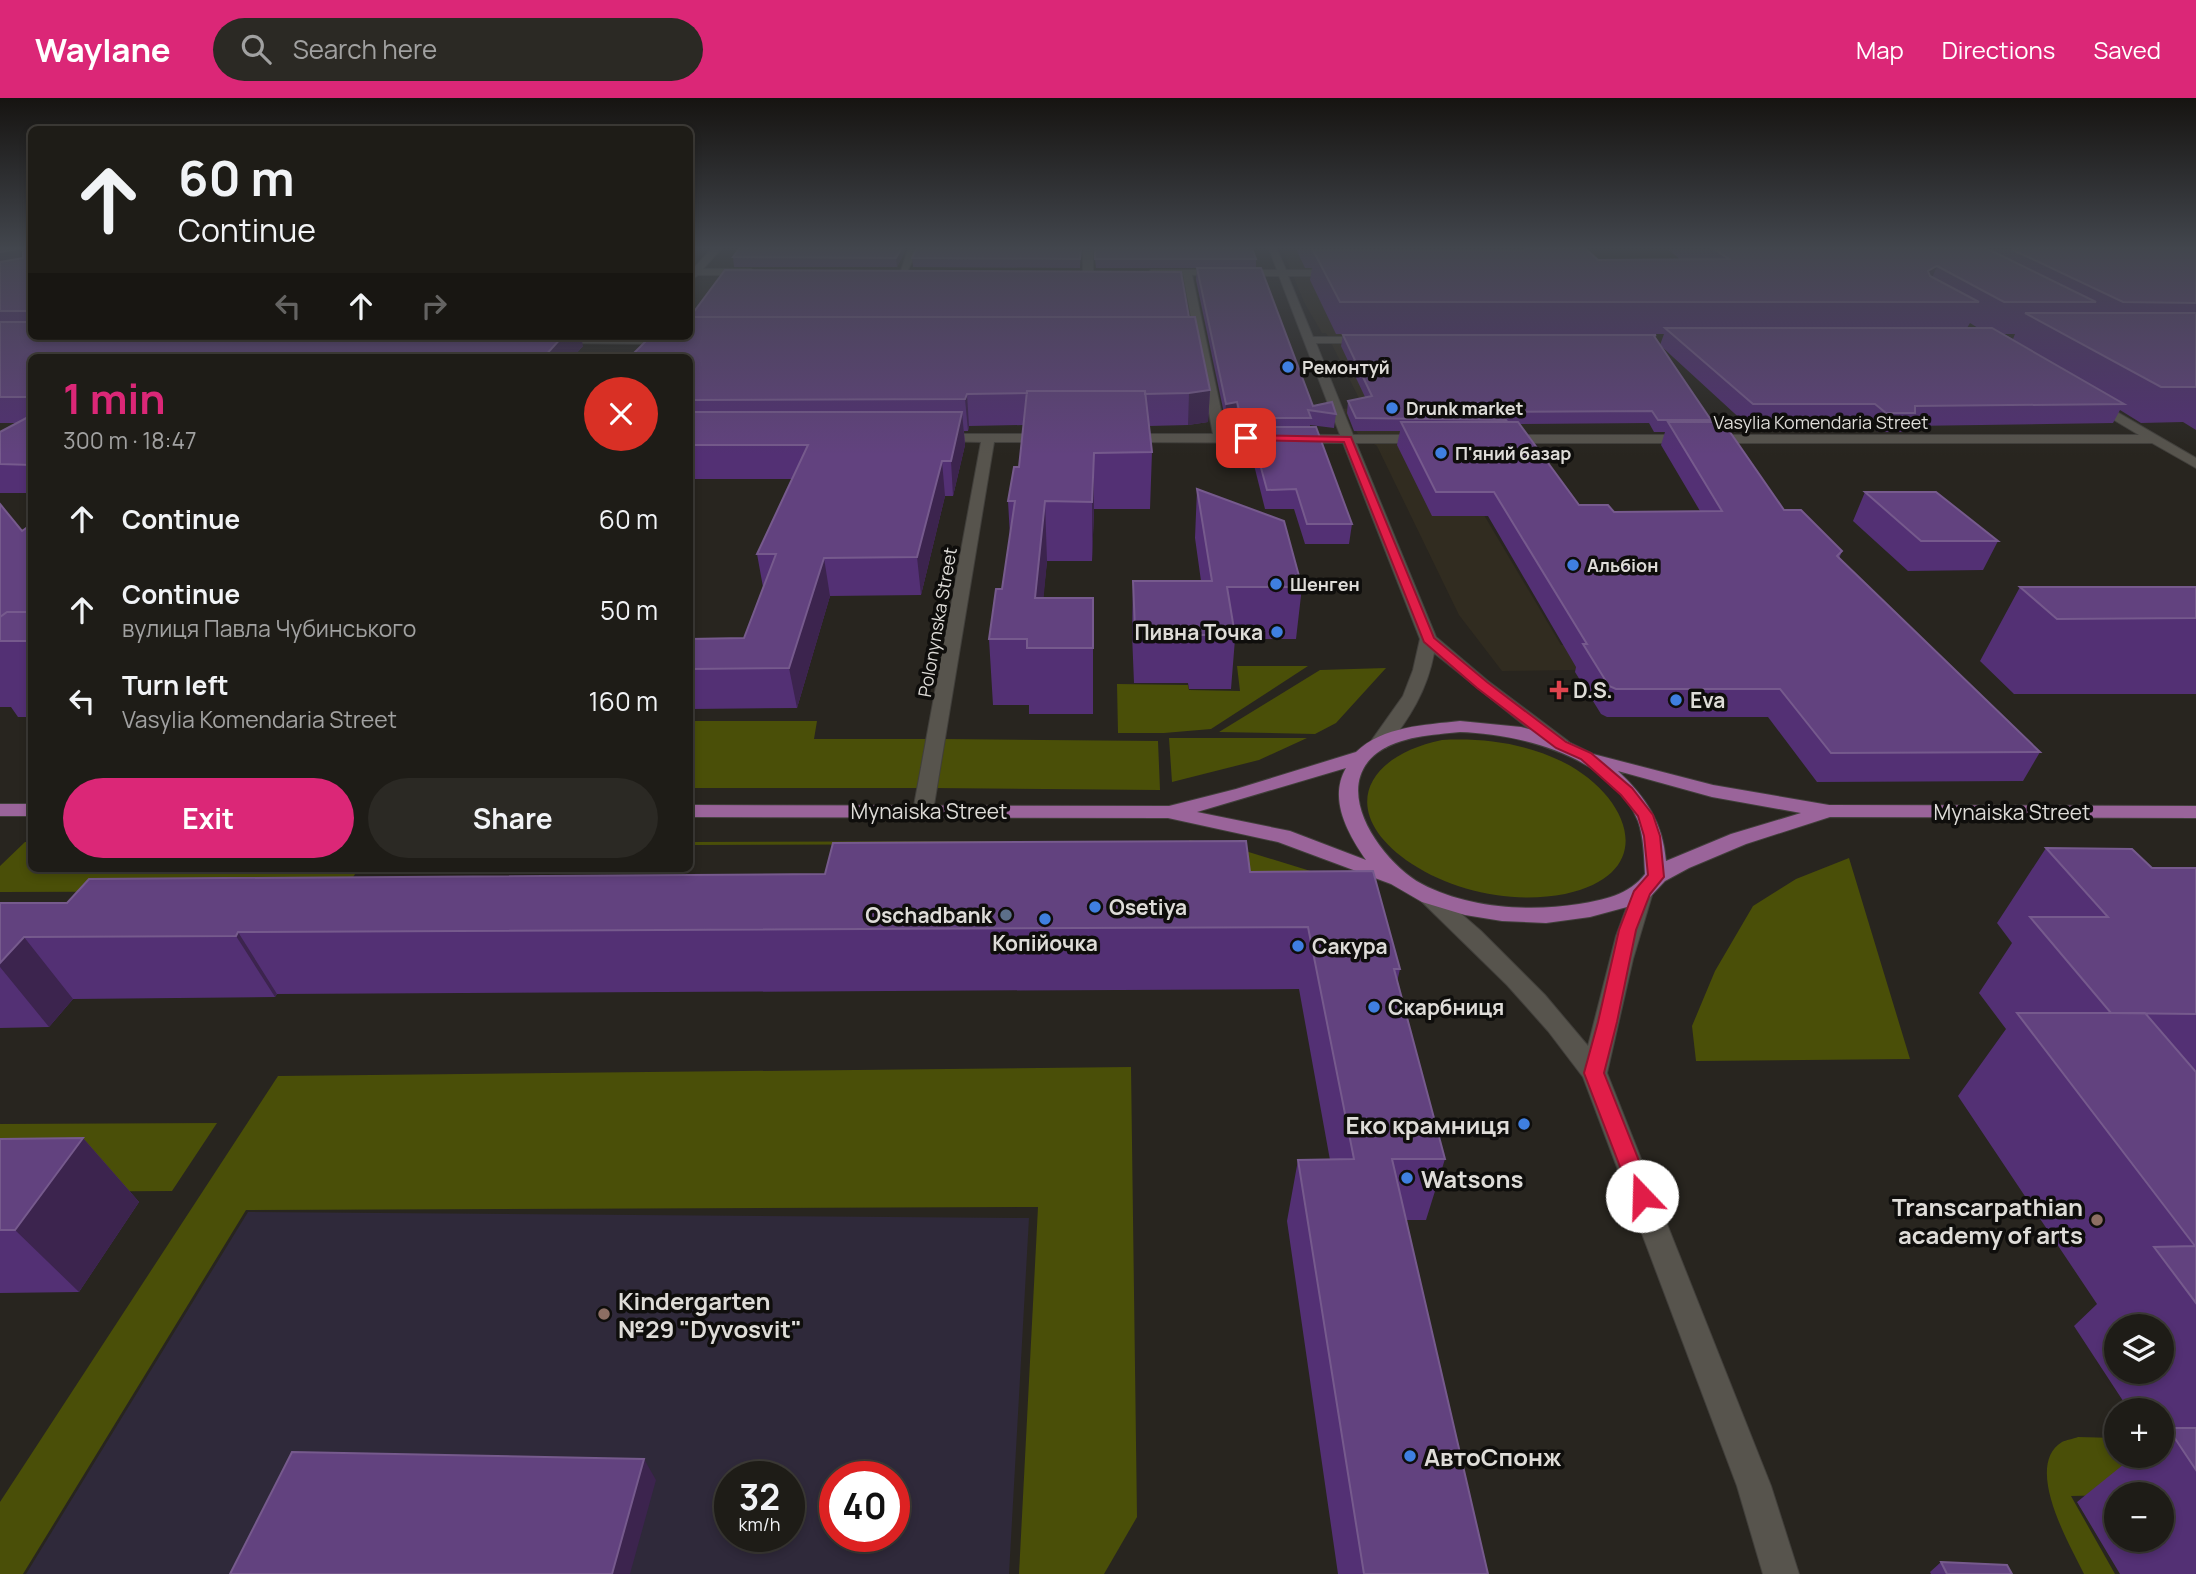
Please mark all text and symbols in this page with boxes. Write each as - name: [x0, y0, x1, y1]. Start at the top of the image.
- search box: [213, 18, 703, 81]
- text: Waylane: [35, 27, 171, 72]
- icon: search: [237, 30, 275, 68]
- text: Search here: [293, 31, 437, 67]
- text: Map: [1856, 33, 1904, 66]
- text: Directions: [1942, 33, 2055, 66]
- text: Saved: [2093, 33, 2161, 66]
- text: 60 m: [178, 144, 295, 211]
- icon: ahead: [63, 154, 154, 245]
- text: Continue: [178, 208, 316, 252]
- icon: left: [269, 287, 307, 325]
- icon: ahead: [342, 287, 380, 325]
- icon: right: [415, 287, 453, 325]
- place label: Ремонтуй: [1302, 355, 1390, 379]
- marker: Ремонтуй: [1280, 359, 1296, 375]
- text: 1 min: [63, 369, 166, 427]
- button: close: [584, 377, 658, 451]
- place label: Drunk market: [1406, 396, 1523, 420]
- marker: Drunk market: [1384, 400, 1400, 416]
- pin: [1216, 408, 1276, 468]
- street label: Vasylia Komendaria Street: [1713, 410, 1929, 434]
- icon: arrive: [1227, 419, 1265, 457]
- text: 300 m · 18:47: [63, 424, 197, 456]
- place label: П'яний базар: [1455, 441, 1571, 465]
- marker: П'яний базар: [1433, 445, 1449, 461]
- icon: ahead: [63, 500, 101, 538]
- text: Continue: [122, 501, 240, 537]
- text: 60 m: [599, 501, 658, 537]
- street label: Polonynska Street: [912, 545, 962, 699]
- place label: Альбіон: [1587, 553, 1658, 577]
- marker: Альбіон: [1565, 557, 1581, 573]
- place label: Шенген: [1290, 572, 1360, 596]
- text: Continue: [122, 576, 240, 612]
- marker: Шенген: [1268, 576, 1284, 592]
- icon: ahead: [63, 591, 101, 629]
- text: 50 m: [600, 592, 658, 628]
- text: вулиця Павла Чубинського: [122, 612, 416, 644]
- place label: Пивна Точка: [1134, 618, 1263, 646]
- marker: Пивна Точка: [1269, 624, 1285, 640]
- text: Turn left: [122, 667, 229, 703]
- place label: D.S.: [1573, 676, 1613, 704]
- icon: left: [63, 682, 101, 720]
- marker: D.S.: [1551, 682, 1567, 698]
- text: 160 m: [589, 683, 658, 719]
- place label: Eva: [1690, 686, 1725, 714]
- marker: Eva: [1668, 692, 1684, 708]
- text: Vasylia Komendaria Street: [122, 703, 397, 735]
- button: Exit: [63, 778, 354, 858]
- button: Share: [368, 778, 658, 858]
- street label: Mynaiska Street: [851, 797, 1007, 825]
- street label: Mynaiska Street: [1934, 798, 2090, 826]
- place label: Osetiya: [1109, 893, 1187, 921]
- marker: Osetiya: [1087, 899, 1103, 915]
- place label: Oschadbank: [865, 901, 993, 929]
- marker: Oschadbank: [998, 907, 1014, 923]
- marker: Копійочка: [1037, 911, 1053, 927]
- place label: Копійочка: [992, 929, 1098, 957]
- place label: Сакура: [1312, 932, 1388, 960]
- marker: Сакура: [1290, 938, 1306, 954]
- place label: Скарбниця: [1388, 993, 1504, 1021]
- marker: Скарбниця: [1366, 999, 1382, 1015]
- place label: Еко крамниця: [1346, 1108, 1510, 1141]
- marker: Еко крамниця: [1516, 1116, 1532, 1132]
- position arrow: [1605, 1159, 1679, 1233]
- place label: Watsons: [1421, 1162, 1523, 1195]
- marker: Watsons: [1399, 1170, 1415, 1186]
- place label: Transcarpathian academy of arts: [1892, 1190, 2083, 1251]
- marker: Transcarpathian academy of arts: [2089, 1212, 2105, 1228]
- place label: Kindergarten №29 "Dyvosvit": [618, 1284, 802, 1345]
- marker: Kindergarten №29 "Dyvosvit": [596, 1306, 612, 1322]
- map controls: [2104, 1314, 2174, 1552]
- button: layers: [2104, 1314, 2174, 1384]
- button: +: [2104, 1398, 2174, 1468]
- place label: АвтоСпонж: [1424, 1440, 1562, 1473]
- marker: АвтоСпонж: [1402, 1448, 1418, 1464]
- speed limit sign: 40: [819, 1461, 910, 1552]
- text: 32: [739, 1473, 780, 1521]
- button: −: [2104, 1482, 2174, 1552]
- text: km/h: [739, 1512, 780, 1536]

